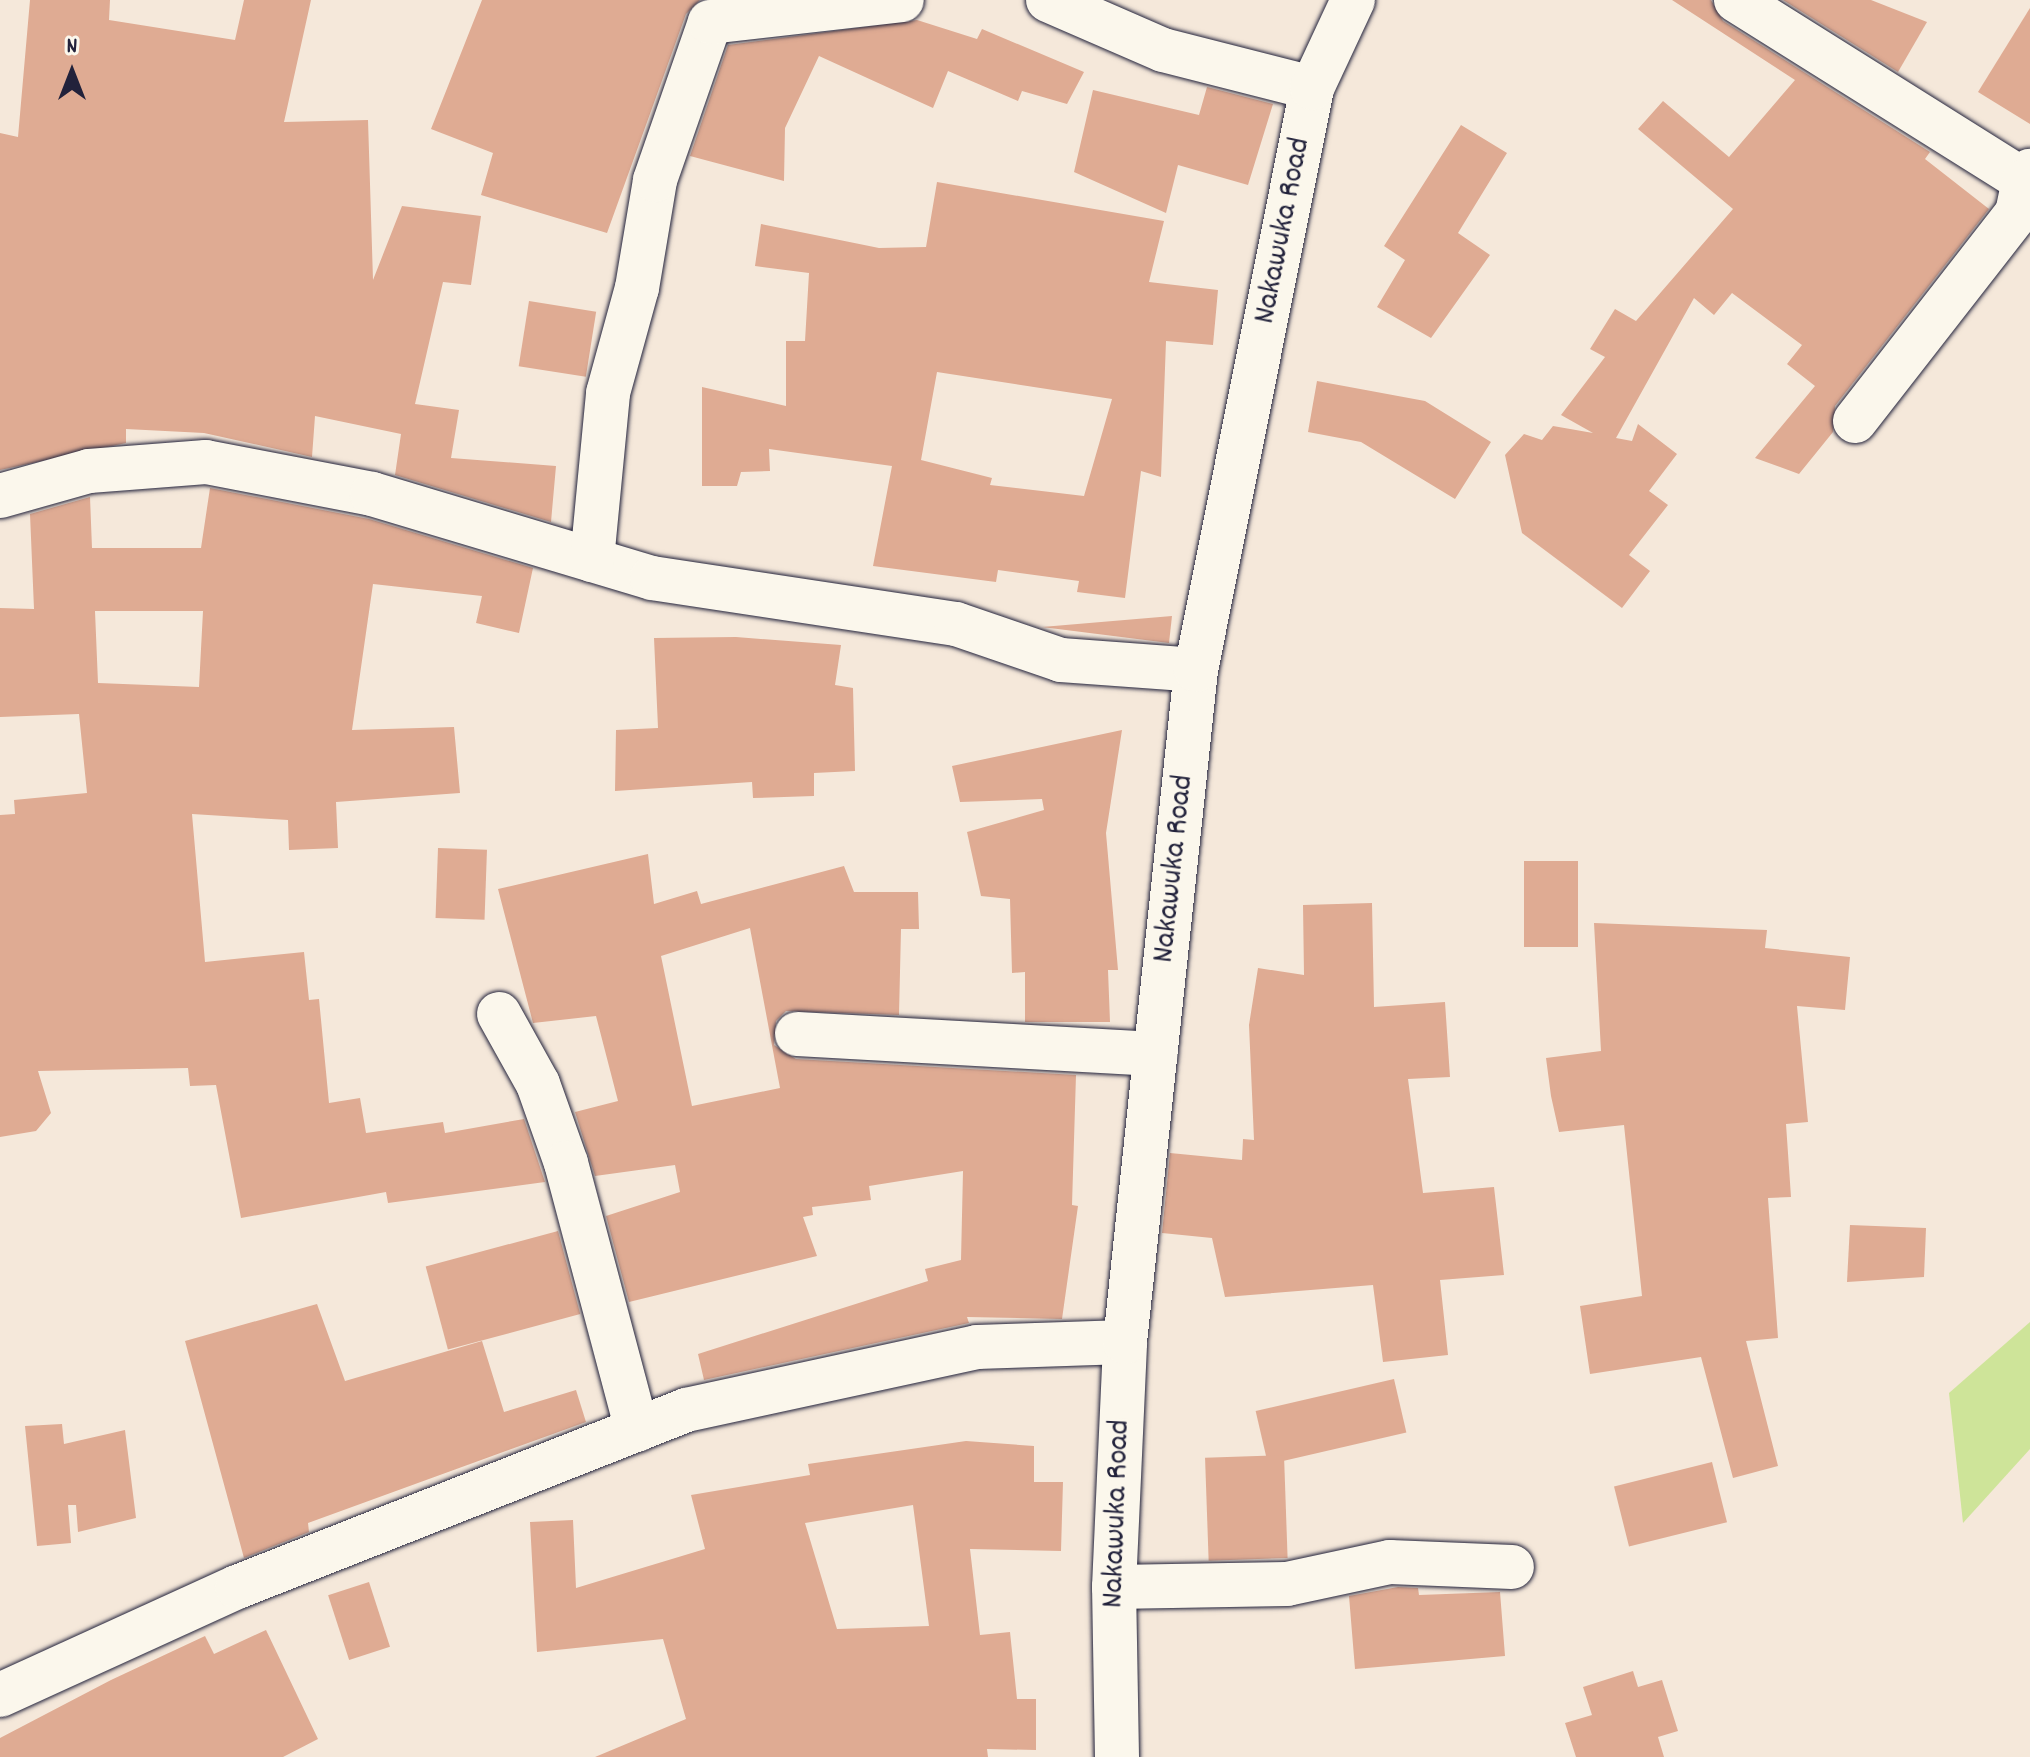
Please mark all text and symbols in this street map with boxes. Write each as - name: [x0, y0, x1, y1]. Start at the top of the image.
- north arrow: [32, 32, 112, 112]
- text: N: [67, 32, 77, 63]
- street label: Nakawuka Road: [1247, 135, 1321, 327]
- street label: Nakawuka Road: [1146, 773, 1204, 965]
- street label: Nakawuka Road: [1096, 1419, 1140, 1609]

